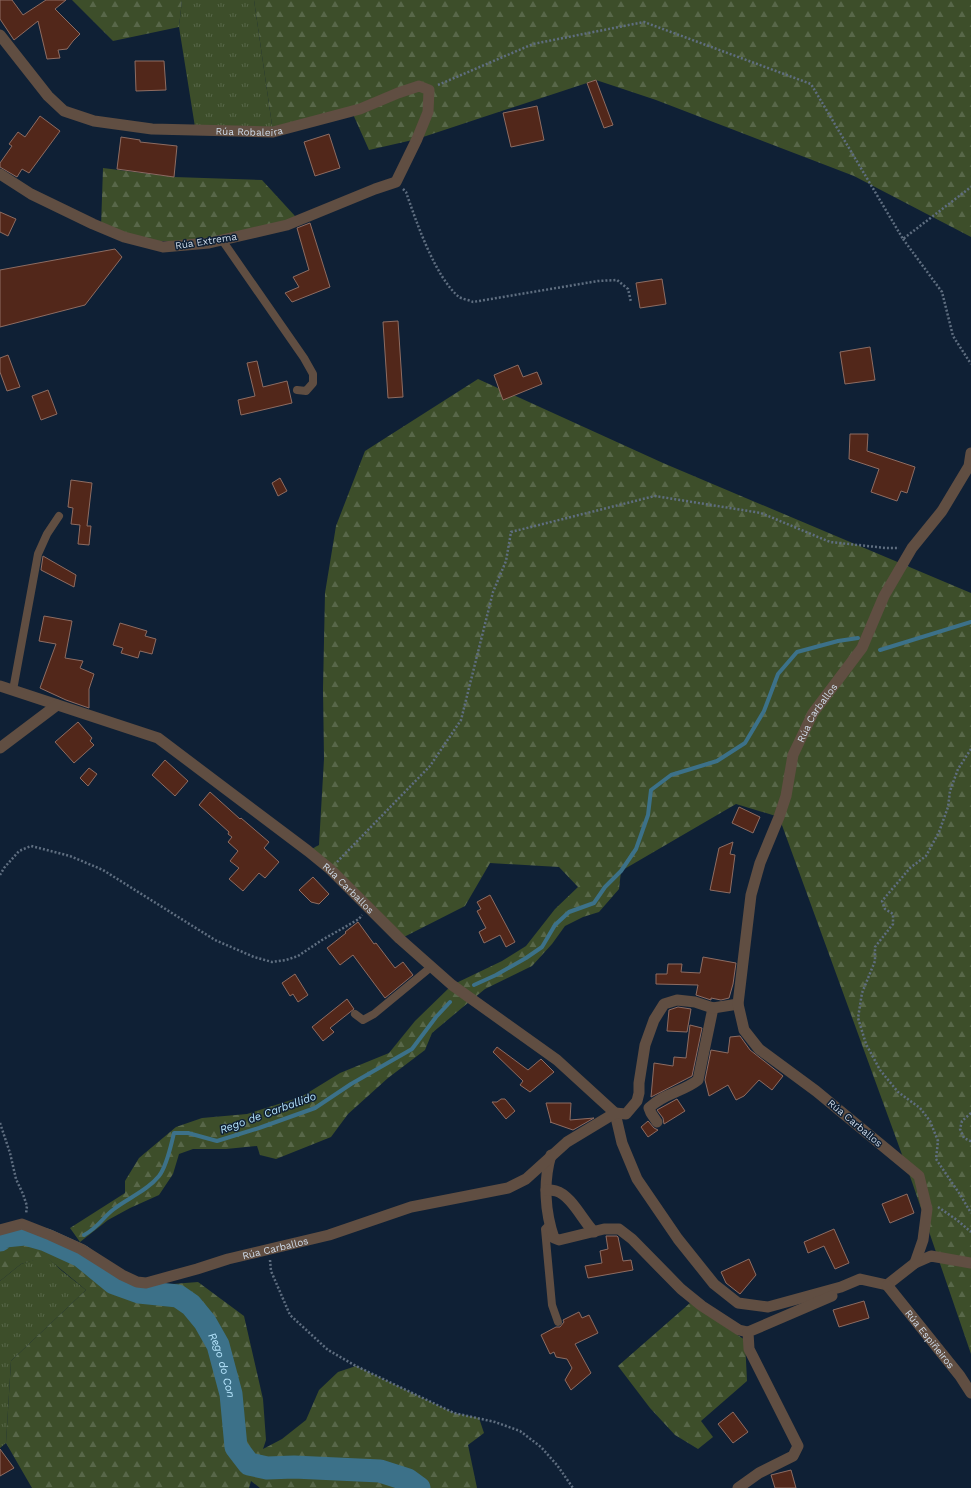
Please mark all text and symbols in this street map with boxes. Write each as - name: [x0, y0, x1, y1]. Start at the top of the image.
- street label: Rúa Robaleira: [216, 124, 284, 138]
- street label: Rúa Extrema: [174, 231, 238, 251]
- street label: Rúa Carballos: [794, 681, 839, 744]
- street label: Rúa Carballos: [321, 860, 376, 915]
- water label: Rego de Carballido: [218, 1090, 318, 1136]
- street label: Rúa Carballos: [826, 1097, 884, 1149]
- street label: Rúa Carballos: [241, 1235, 309, 1261]
- street label: Rúa Espiñeiros: [903, 1307, 957, 1370]
- water label: Rego do Con: [206, 1330, 238, 1398]

